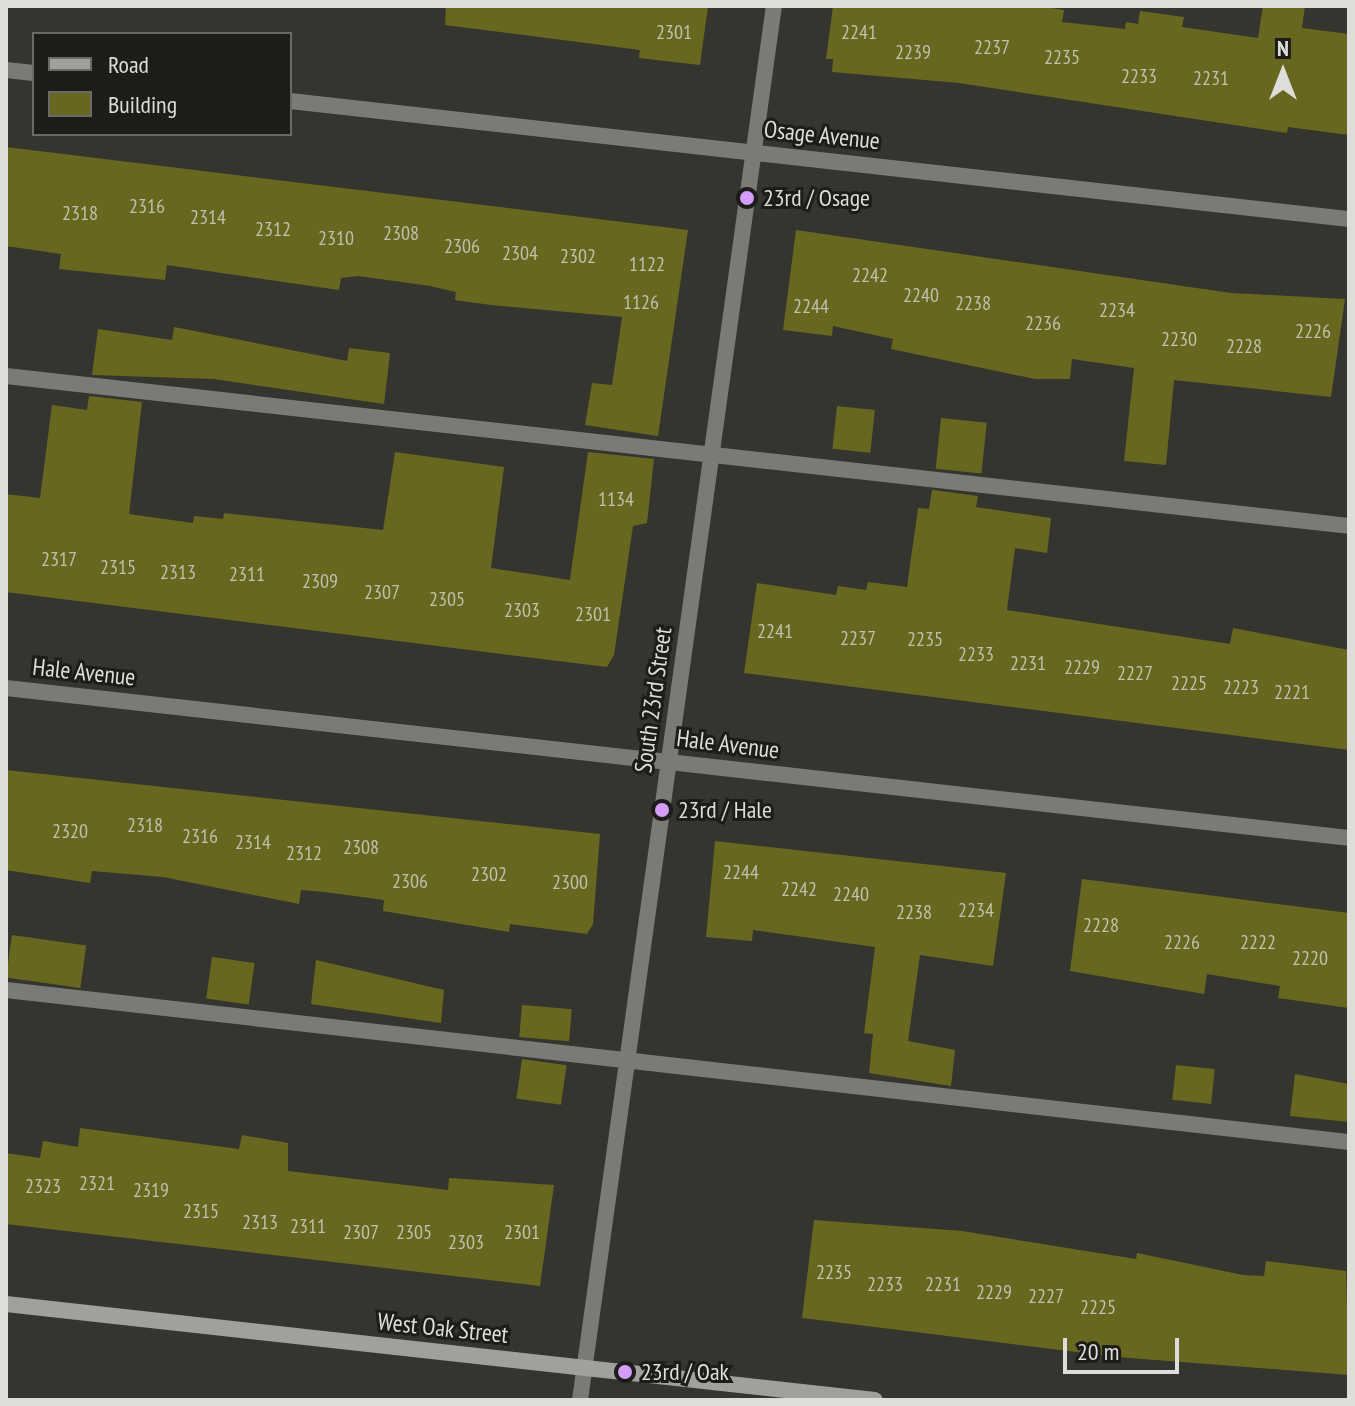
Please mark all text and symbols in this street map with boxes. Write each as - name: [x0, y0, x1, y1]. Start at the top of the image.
- house number: 2301: [656, 20, 692, 44]
- house number: 2241: [841, 20, 877, 44]
- legend: [32, 32, 292, 136]
- north arrow: [1243, 32, 1323, 112]
- text: N: [1277, 34, 1289, 62]
- house number: 2237: [974, 35, 1010, 59]
- house number: 2239: [895, 40, 931, 64]
- house number: 2235: [1044, 45, 1080, 69]
- text: Road: [108, 49, 149, 80]
- house number: 2233: [1121, 64, 1157, 88]
- house number: 2231: [1193, 66, 1229, 90]
- text: Building: [108, 89, 177, 120]
- street label: Osage Avenue: [762, 115, 882, 155]
- place label: 23rd / Osage: [763, 184, 870, 212]
- marker: 23rd / Osage: [738, 189, 756, 207]
- house number: 2316: [129, 194, 165, 218]
- house number: 2318: [62, 201, 98, 225]
- house number: 2314: [190, 205, 226, 229]
- house number: 2312: [255, 217, 291, 241]
- house number: 2308: [383, 221, 419, 245]
- house number: 2310: [318, 226, 354, 250]
- house number: 2306: [444, 234, 480, 258]
- house number: 2304: [502, 241, 538, 265]
- house number: 2302: [560, 244, 596, 268]
- house number: 1122: [629, 252, 665, 276]
- house number: 2242: [852, 263, 888, 287]
- house number: 2240: [903, 283, 939, 307]
- house number: 1126: [623, 290, 659, 314]
- house number: 2238: [955, 291, 991, 315]
- house number: 2244: [793, 294, 829, 318]
- house number: 2234: [1099, 298, 1135, 322]
- house number: 2236: [1025, 311, 1061, 335]
- house number: 2226: [1295, 319, 1331, 343]
- house number: 2230: [1161, 327, 1197, 351]
- house number: 2228: [1226, 334, 1262, 358]
- house number: 1134: [598, 487, 634, 511]
- house number: 2317: [41, 547, 77, 571]
- house number: 2315: [100, 555, 136, 579]
- house number: 2313: [160, 560, 196, 584]
- house number: 2311: [229, 562, 265, 586]
- house number: 2309: [302, 569, 338, 593]
- house number: 2307: [364, 580, 400, 604]
- house number: 2305: [429, 587, 465, 611]
- house number: 2303: [504, 598, 540, 622]
- house number: 2301: [575, 602, 611, 626]
- house number: 2241: [757, 619, 793, 643]
- street label: South 23rd Street: [629, 625, 677, 775]
- house number: 2237: [840, 626, 876, 650]
- house number: 2235: [907, 627, 943, 651]
- house number: 2233: [958, 642, 994, 666]
- house number: 2231: [1010, 651, 1046, 675]
- street label: Hale Avenue: [31, 652, 137, 692]
- house number: 2229: [1064, 655, 1100, 679]
- house number: 2227: [1117, 661, 1153, 685]
- house number: 2225: [1171, 671, 1207, 695]
- house number: 2223: [1223, 675, 1259, 699]
- house number: 2221: [1274, 680, 1310, 704]
- street label: Hale Avenue: [675, 723, 781, 765]
- place label: 23rd / Hale: [678, 796, 772, 824]
- marker: 23rd / Hale: [653, 801, 671, 819]
- house number: 2318: [127, 813, 163, 837]
- house number: 2320: [52, 819, 88, 843]
- house number: 2316: [182, 824, 218, 848]
- house number: 2314: [235, 830, 271, 854]
- house number: 2308: [343, 835, 379, 859]
- house number: 2312: [286, 841, 322, 865]
- house number: 2244: [723, 860, 759, 884]
- house number: 2302: [471, 862, 507, 886]
- house number: 2306: [392, 869, 428, 893]
- house number: 2300: [552, 870, 588, 894]
- house number: 2242: [781, 877, 817, 901]
- house number: 2240: [833, 882, 869, 906]
- house number: 2234: [958, 898, 994, 922]
- house number: 2238: [896, 900, 932, 924]
- house number: 2228: [1083, 913, 1119, 937]
- house number: 2226: [1164, 930, 1200, 954]
- house number: 2222: [1240, 930, 1276, 954]
- house number: 2220: [1292, 946, 1328, 970]
- house number: 2321: [79, 1171, 115, 1195]
- house number: 2323: [25, 1174, 61, 1198]
- house number: 2319: [133, 1178, 169, 1202]
- house number: 2315: [183, 1199, 219, 1223]
- house number: 2313: [242, 1210, 278, 1234]
- house number: 2311: [290, 1214, 326, 1238]
- house number: 2307: [343, 1220, 379, 1244]
- house number: 2305: [396, 1220, 432, 1244]
- house number: 2301: [504, 1220, 540, 1244]
- house number: 2303: [448, 1230, 484, 1254]
- house number: 2235: [816, 1260, 852, 1284]
- house number: 2233: [867, 1272, 903, 1296]
- house number: 2231: [925, 1272, 961, 1296]
- house number: 2229: [976, 1280, 1012, 1304]
- house number: 2227: [1028, 1284, 1064, 1308]
- house number: 2225: [1080, 1295, 1116, 1319]
- street label: West Oak Street: [376, 1307, 510, 1349]
- scale bar: [1067, 1322, 1183, 1372]
- text: 20 m: [1077, 1336, 1119, 1367]
- place label: 23rd / Oak: [641, 1358, 729, 1386]
- marker: 23rd / Oak: [616, 1363, 634, 1381]

